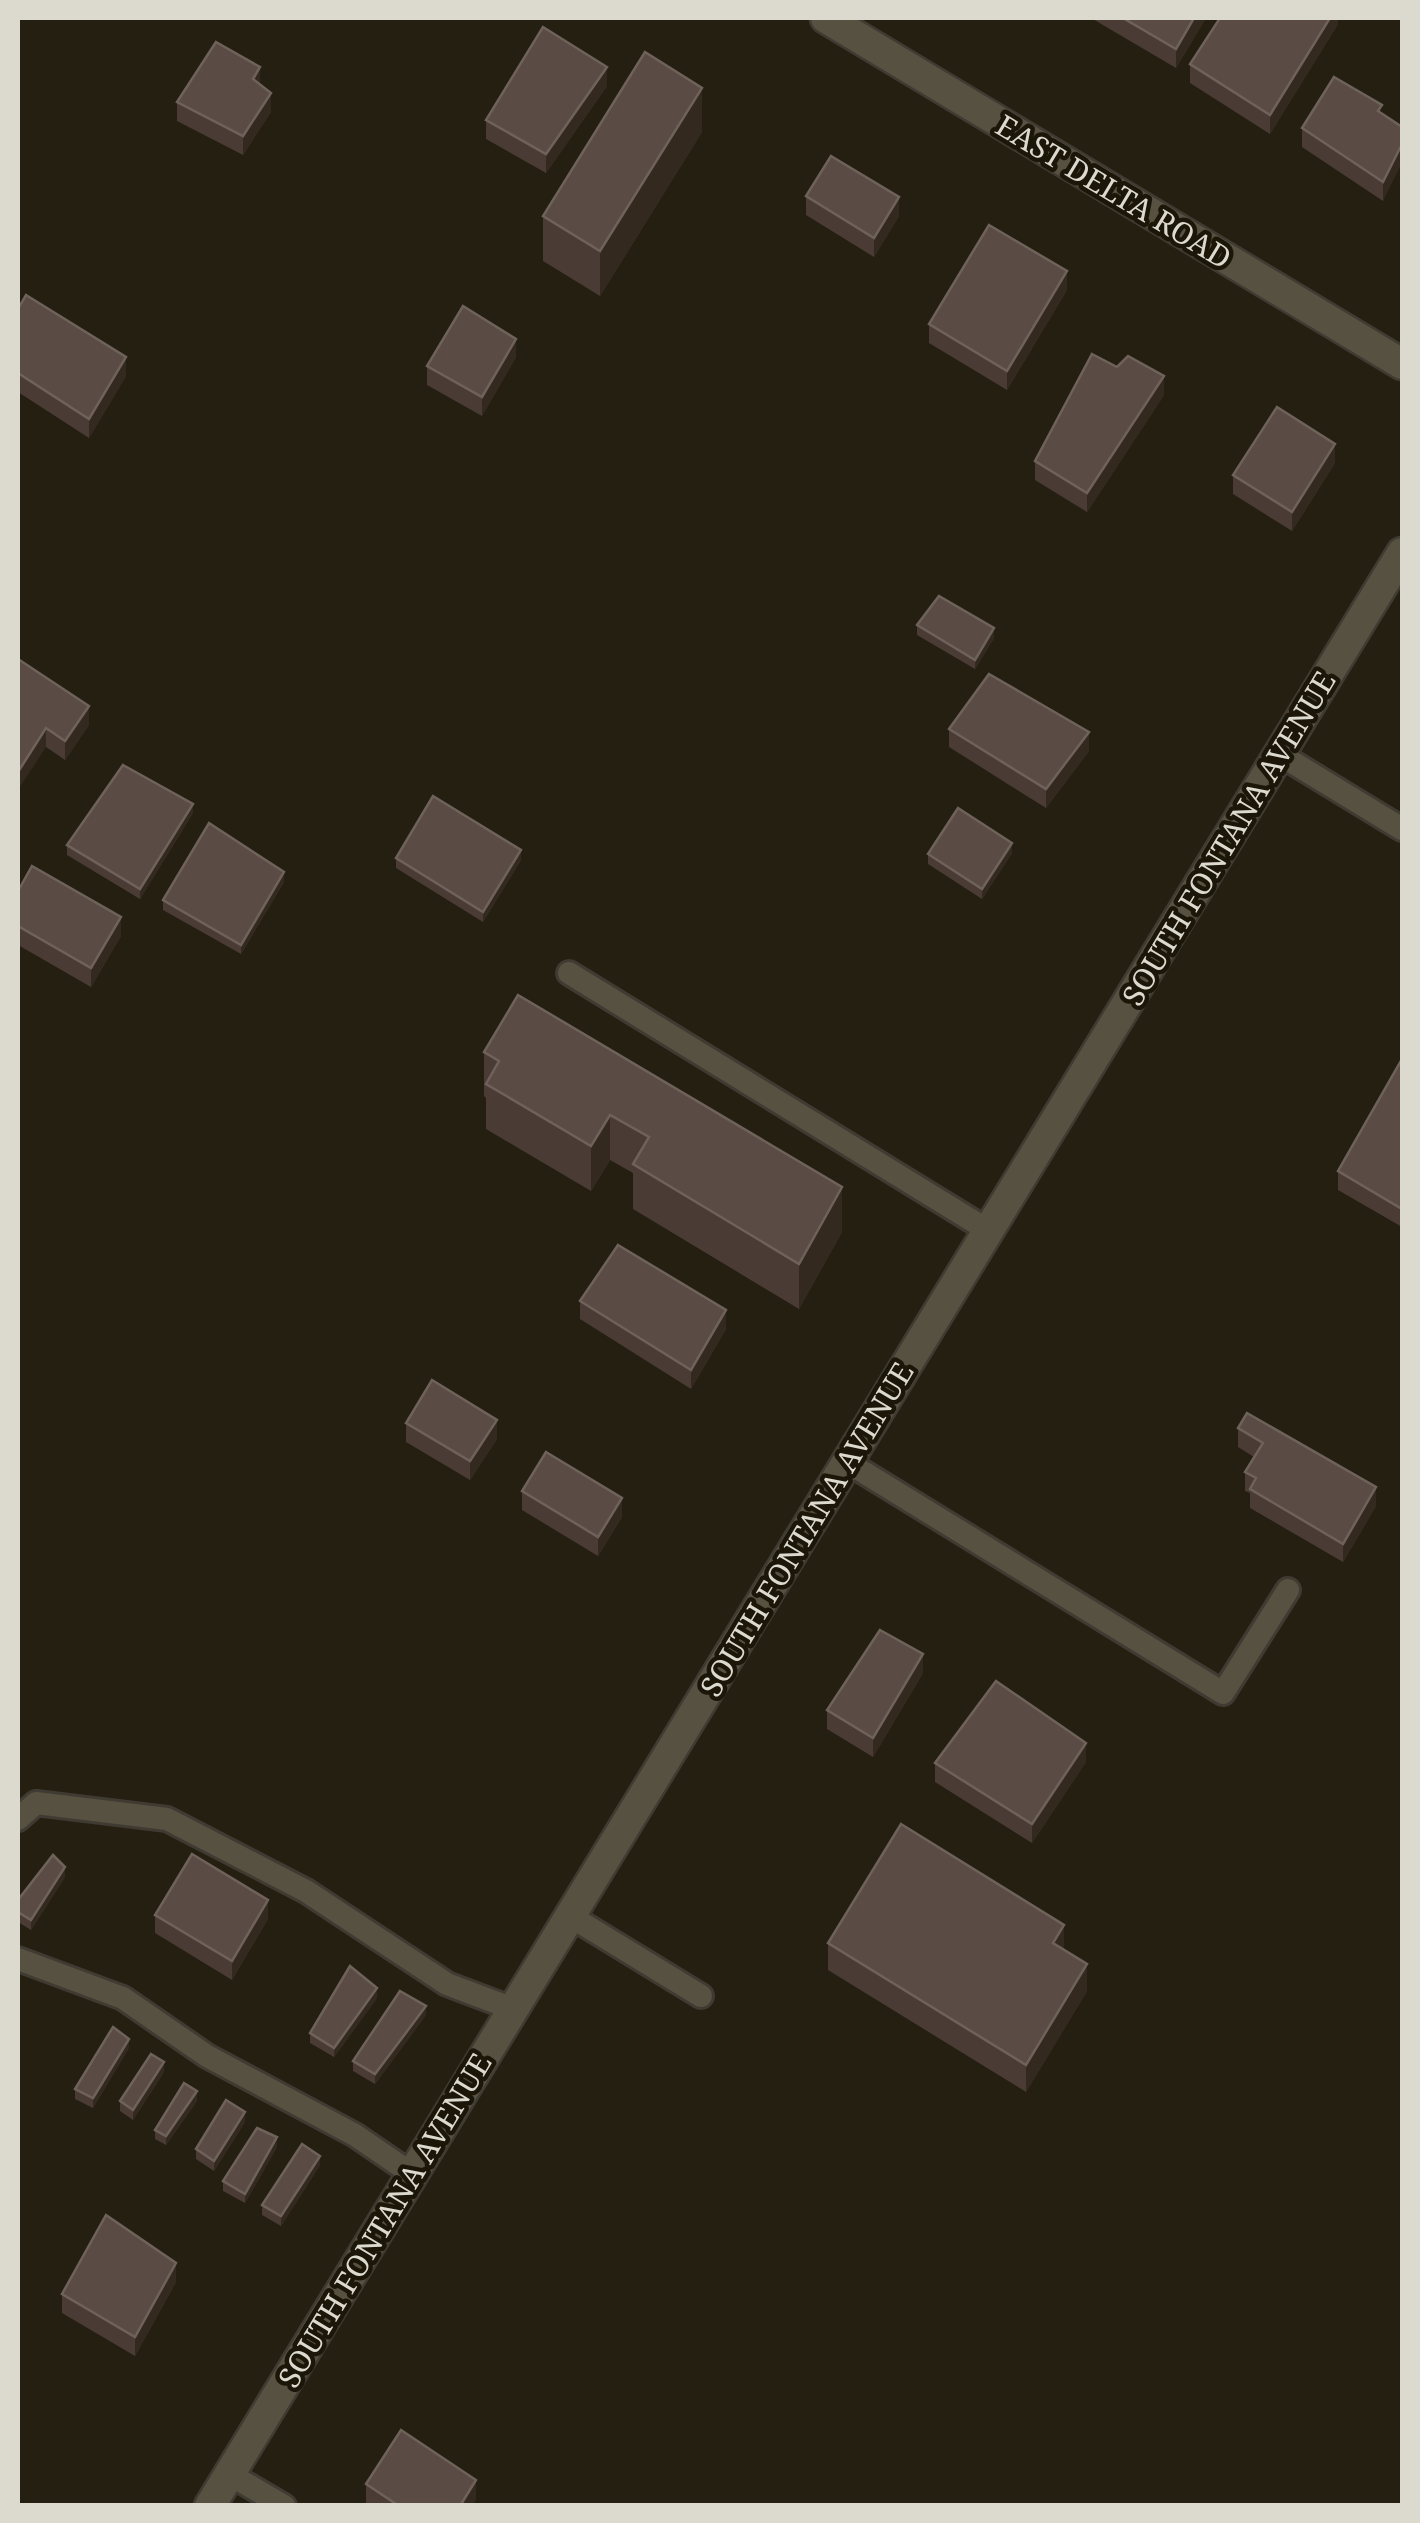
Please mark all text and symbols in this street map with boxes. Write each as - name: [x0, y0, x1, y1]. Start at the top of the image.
- street label: EAST DELTA ROAD: [989, 104, 1239, 278]
- street label: SOUTH FONTANA AVENUE: [1112, 663, 1344, 1013]
- street label: SOUTH FONTANA AVENUE: [690, 1354, 922, 1704]
- street label: SOUTH FONTANA AVENUE: [268, 2045, 500, 2395]

